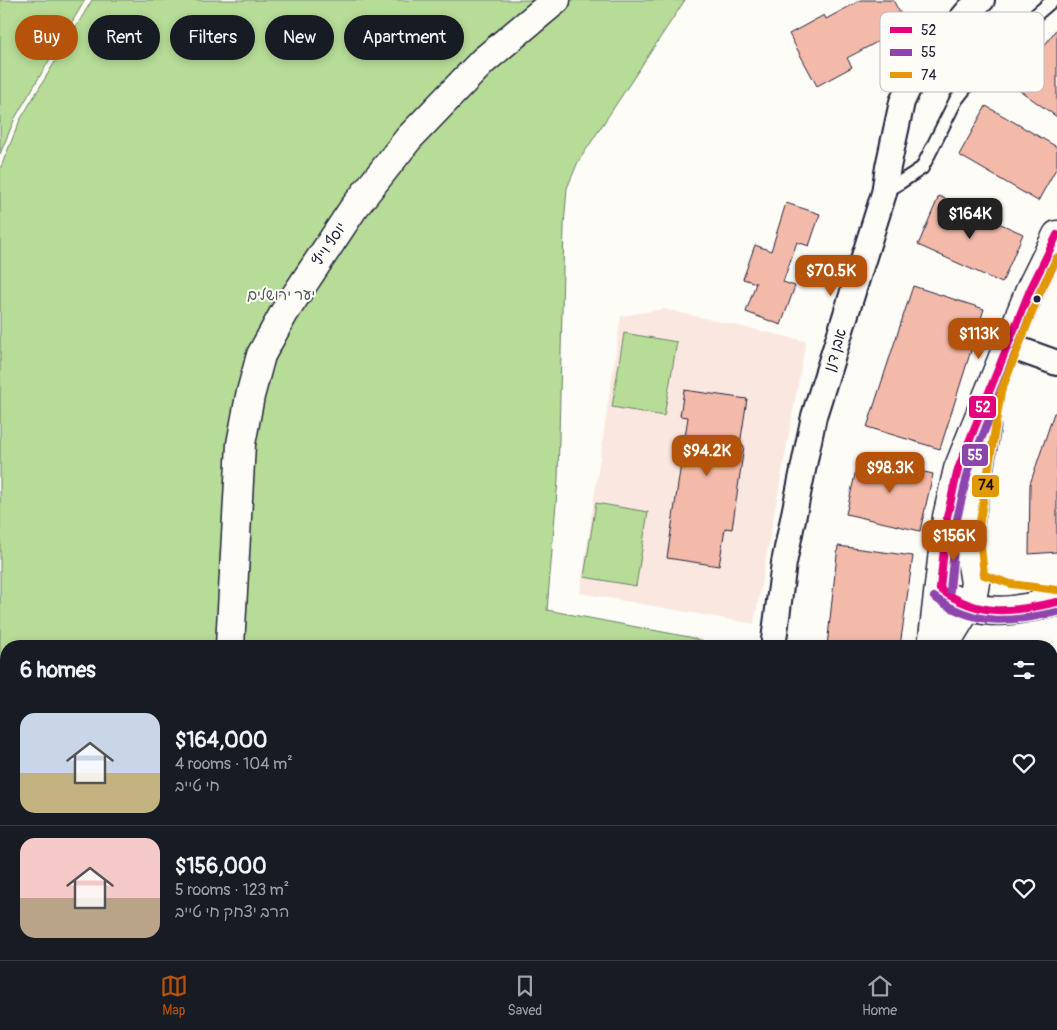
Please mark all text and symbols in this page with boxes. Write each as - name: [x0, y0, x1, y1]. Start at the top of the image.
- legend: [880, 12, 1044, 92]
- chip: Buy: [15, 15, 78, 60]
- chip: Rent: [88, 15, 160, 60]
- chip: Filters: [170, 15, 255, 60]
- chip: New: [265, 15, 334, 60]
- chip: Apartment: [344, 15, 464, 60]
- text: 52: [921, 22, 937, 39]
- text: 55: [921, 44, 936, 61]
- text: 74: [921, 67, 937, 84]
- pin: $164K: [935, 198, 1005, 240]
- text: $164K: [948, 204, 992, 224]
- street label: יוסף וייץ: [308, 219, 351, 270]
- pin: $70.5K: [790, 254, 872, 297]
- text: $70.5K: [806, 261, 856, 281]
- park label: יער ירושלים: [247, 286, 315, 305]
- unlabelled marker: [1032, 294, 1042, 304]
- pin: $113K: [944, 318, 1014, 360]
- text: $113K: [959, 324, 999, 344]
- street label: אבן דנן: [820, 326, 851, 374]
- line badge: 52: [968, 395, 997, 419]
- text: 52: [975, 399, 991, 416]
- pin: $94.2K: [666, 434, 748, 477]
- text: $94.2K: [683, 441, 731, 461]
- line badge: 55: [961, 443, 989, 467]
- text: 55: [967, 447, 983, 464]
- pin: $98.3K: [849, 452, 931, 494]
- text: $98.3K: [866, 458, 914, 478]
- line badge: 74: [971, 474, 1000, 498]
- text: 74: [978, 477, 995, 494]
- pin: $156K: [919, 520, 989, 562]
- text: $156K: [933, 526, 975, 546]
- icon: filters: [1010, 656, 1038, 684]
- text: 6 homes: [20, 657, 96, 684]
- text: $164,000: [175, 727, 267, 754]
- icon: home: [60, 733, 120, 793]
- icon: heart: [1010, 749, 1038, 777]
- text: 4 rooms · 104 m²: [175, 754, 293, 774]
- text: חי טייב: [175, 776, 220, 796]
- text: $156,000: [175, 853, 267, 880]
- icon: home: [60, 858, 120, 918]
- icon: heart: [1010, 874, 1038, 902]
- text: 5 rooms · 123 m²: [175, 880, 289, 900]
- text: הרב יצחק חי טייב: [175, 902, 289, 922]
- tab: Map: [160, 972, 188, 1019]
- tab: Saved: [507, 972, 542, 1019]
- tab: Home: [862, 972, 897, 1019]

